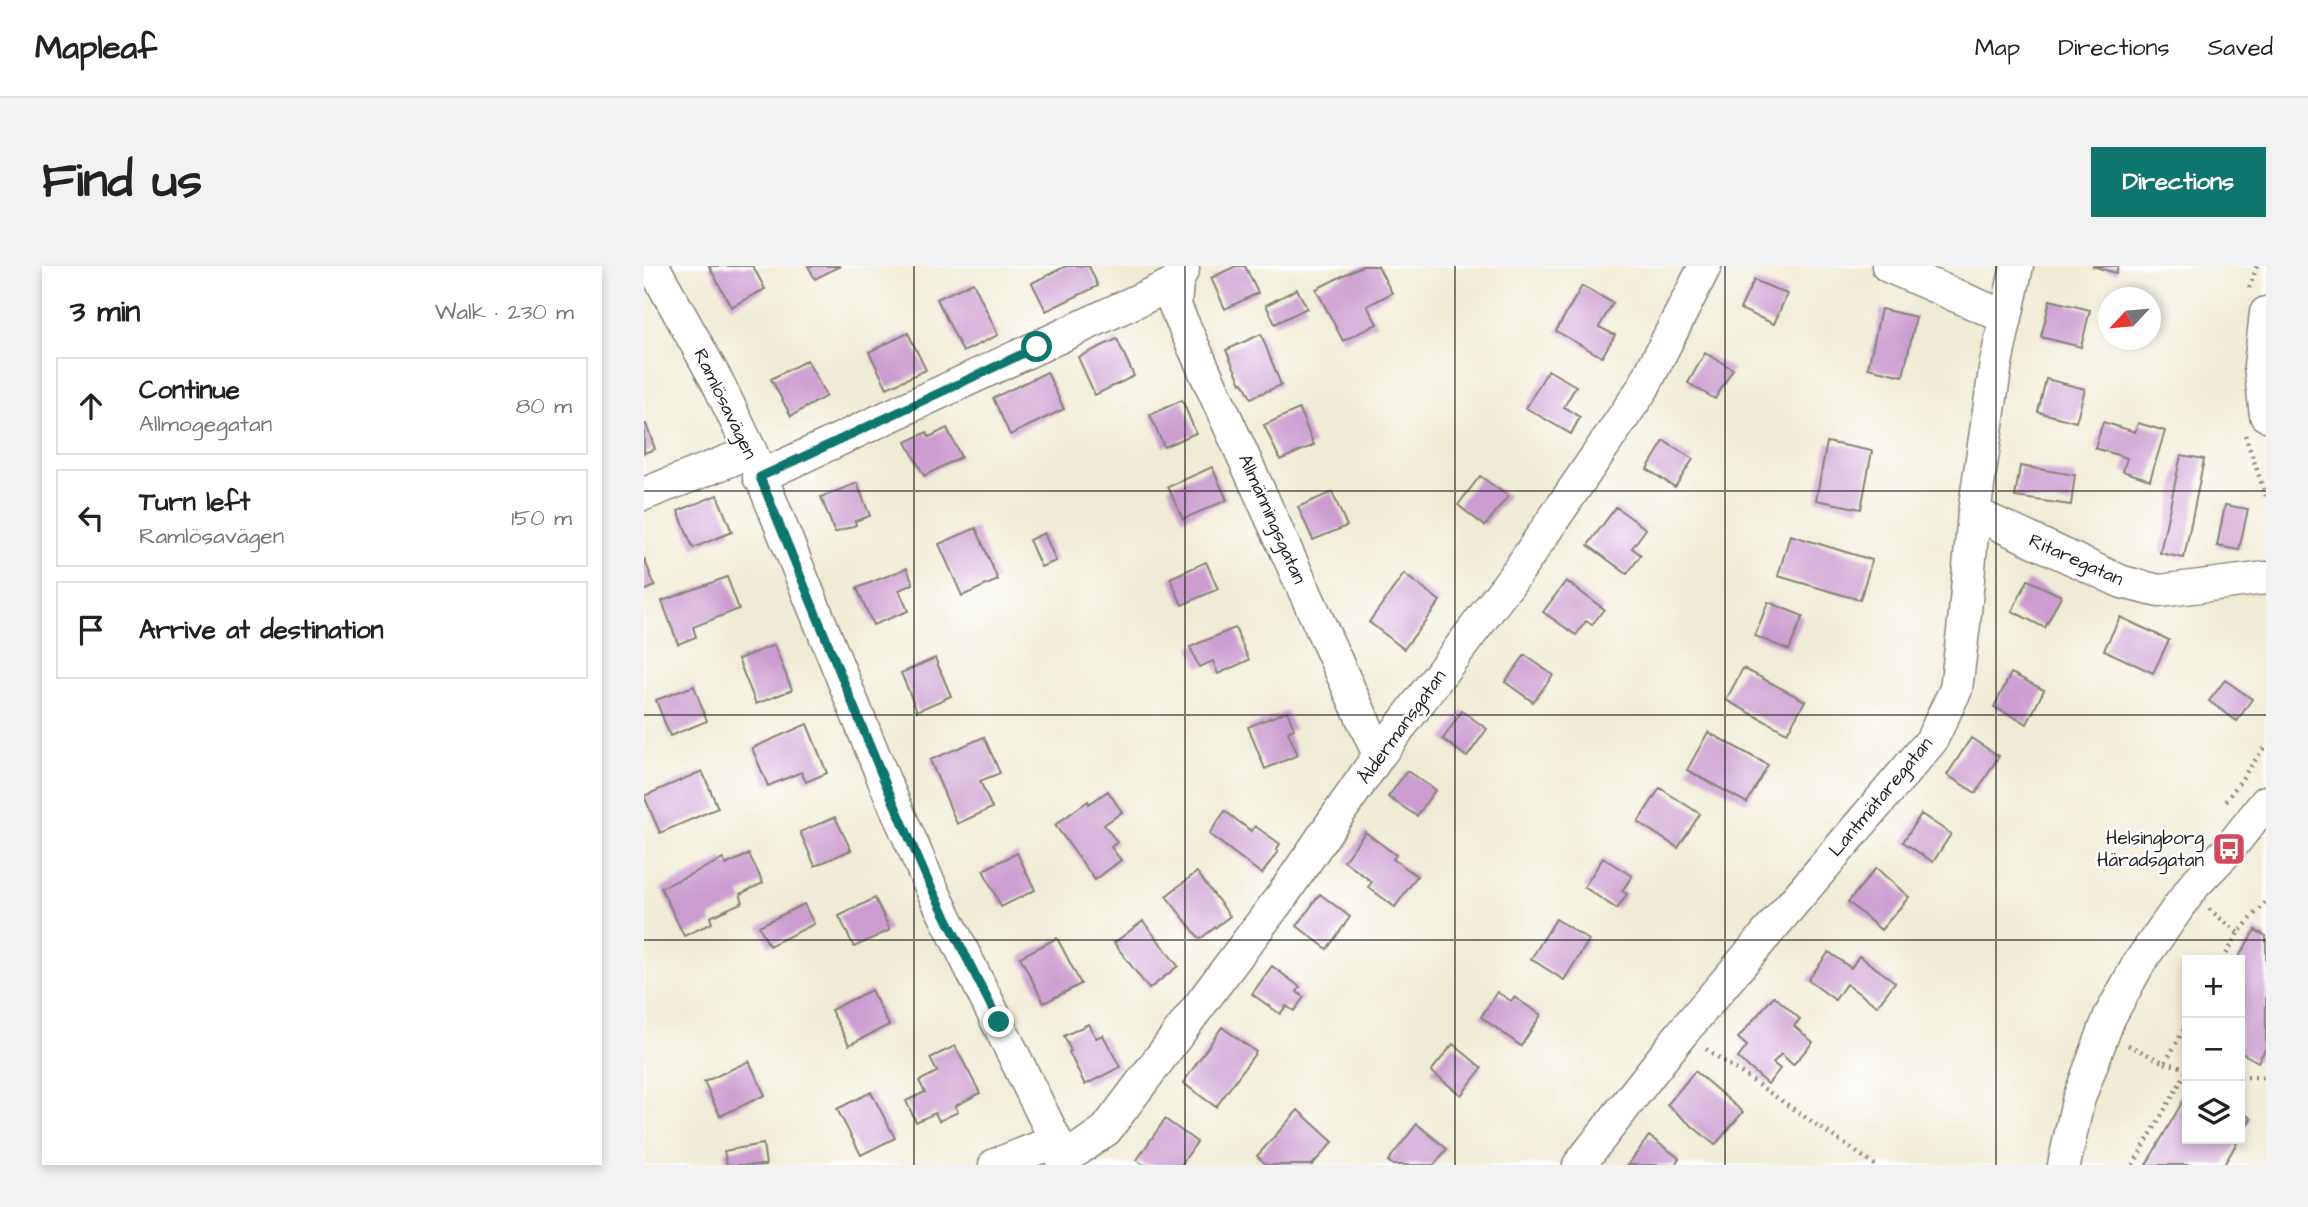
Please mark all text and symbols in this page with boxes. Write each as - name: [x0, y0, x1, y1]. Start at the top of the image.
- text: Mapleaf: [35, 25, 157, 71]
- text: Map: [1975, 31, 2020, 65]
- text: Directions: [2058, 31, 2170, 65]
- text: Saved: [2208, 31, 2273, 65]
- button: Directions: [2091, 147, 2266, 217]
- text: Find us: [42, 148, 202, 216]
- north arrow: [2098, 287, 2161, 350]
- text: 3 min: [70, 291, 140, 333]
- text: Walk · 230 m: [435, 296, 574, 328]
- route start: [1021, 331, 1052, 362]
- street label: Ramlösavägen: [686, 344, 763, 464]
- text: Continue: [139, 372, 240, 408]
- icon: ahead: [72, 387, 110, 425]
- text: 80 m: [515, 390, 572, 422]
- text: Allmogegatan: [139, 408, 272, 440]
- street label: Allmänningsgatan: [1230, 450, 1313, 589]
- text: Turn left: [139, 484, 250, 520]
- icon: left: [72, 499, 110, 537]
- text: 150 m: [511, 502, 572, 534]
- text: Ramlösavägen: [139, 520, 284, 552]
- street label: Ritaregatan: [2024, 527, 2128, 594]
- icon: arrive: [72, 611, 110, 649]
- text: Arrive at destination: [139, 612, 384, 648]
- street label: Åldermansgatan: [1351, 664, 1454, 790]
- street label: Lantmätaregatan: [1823, 731, 1940, 863]
- place label: Helsingborg Häradsgatan: [2097, 825, 2204, 875]
- bus stop icon: Helsingborg Häradsgatan: [2210, 830, 2248, 868]
- map controls: [2182, 955, 2245, 1144]
- button: +: [2182, 955, 2245, 1018]
- route end: [983, 1006, 1014, 1037]
- button: −: [2182, 1018, 2245, 1081]
- button: layers: [2182, 1081, 2245, 1144]

